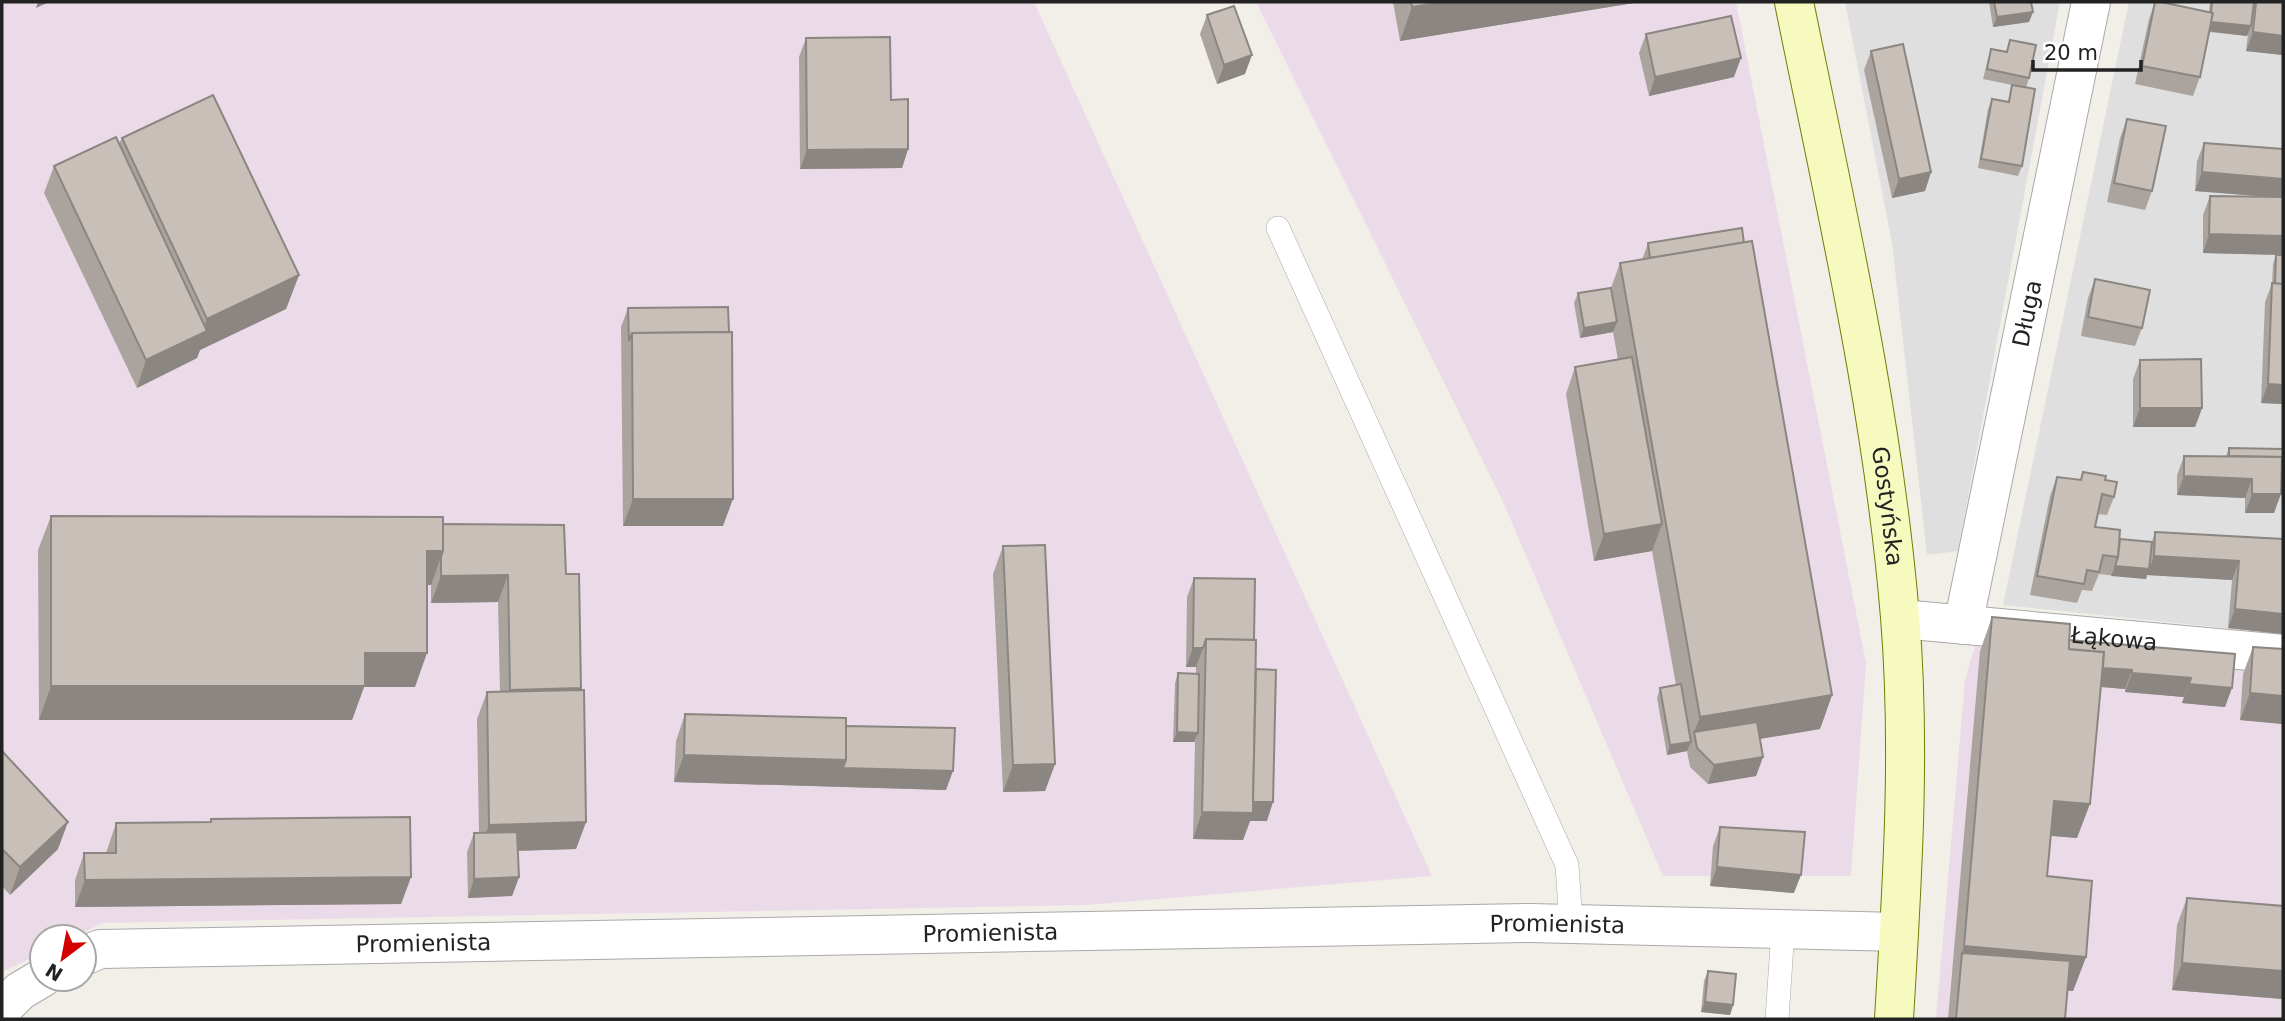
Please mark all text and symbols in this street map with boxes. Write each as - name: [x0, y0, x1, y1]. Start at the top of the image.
- scale bar: [2033, 28, 2142, 72]
- text: 20 m: [2044, 41, 2098, 65]
- street label: Długa: [2007, 278, 2047, 349]
- street label: Gostyńska: [1867, 445, 1908, 567]
- street label: Łąkowa: [2069, 622, 2158, 655]
- street label: Promienista: [1489, 910, 1625, 938]
- street label: Promienista: [922, 919, 1058, 947]
- north arrow: [28, 923, 98, 993]
- street label: Promienista: [355, 929, 491, 957]
- text: N: [41, 959, 67, 986]

